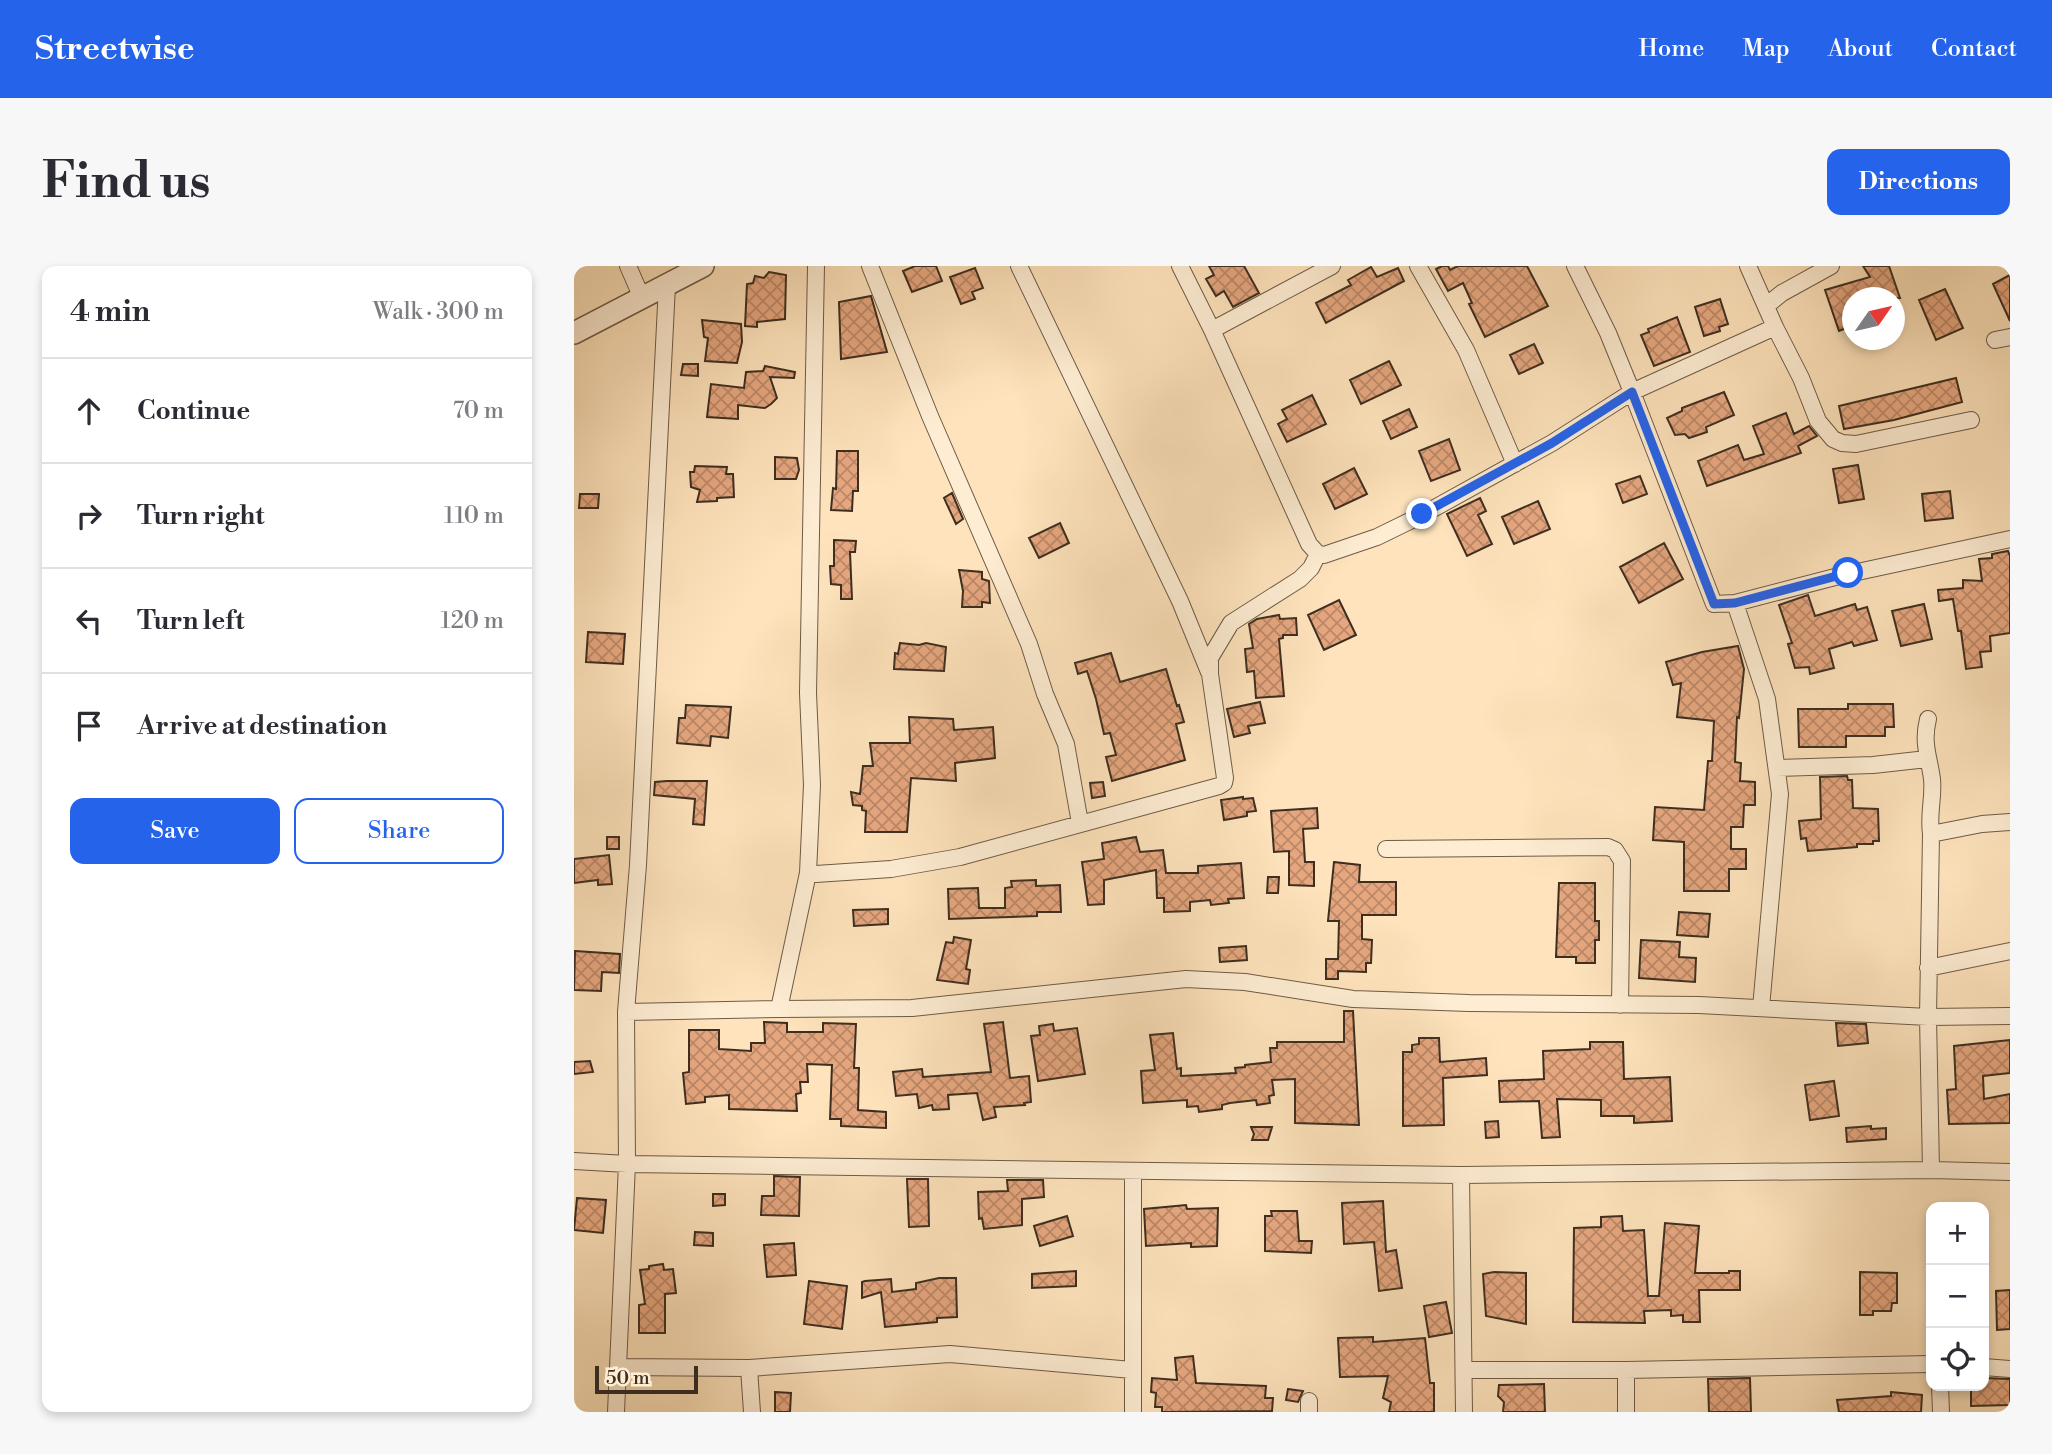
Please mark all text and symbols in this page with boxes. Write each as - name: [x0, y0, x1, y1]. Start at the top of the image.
- text: Streetwise: [35, 29, 195, 70]
- text: Home: [1639, 34, 1704, 64]
- text: Map: [1742, 34, 1790, 64]
- text: About: [1828, 34, 1893, 64]
- text: Contact: [1931, 34, 2017, 64]
- button: Directions: [1827, 149, 2010, 215]
- text: Find us: [42, 152, 211, 213]
- north arrow: [1842, 287, 1905, 350]
- text: 4 min: [70, 293, 150, 331]
- text: Walk · 300 m: [373, 298, 504, 326]
- icon: ahead: [70, 392, 108, 430]
- text: Continue: [137, 395, 250, 427]
- text: 70 m: [453, 397, 504, 425]
- icon: right: [70, 497, 108, 535]
- route end: [1406, 498, 1437, 529]
- text: Turn right: [137, 500, 265, 532]
- text: 110 m: [444, 502, 504, 530]
- route start: [1832, 557, 1863, 588]
- icon: left: [70, 602, 108, 640]
- text: Turn left: [137, 605, 245, 637]
- text: 120 m: [440, 607, 504, 635]
- icon: arrive: [70, 707, 108, 745]
- text: Arrive at destination: [137, 710, 387, 742]
- button: Save: [70, 798, 280, 864]
- button: Share: [294, 798, 504, 864]
- map controls: [1926, 1202, 1989, 1391]
- button: +: [1926, 1202, 1989, 1265]
- button: −: [1926, 1265, 1989, 1328]
- button: locate: [1926, 1328, 1989, 1391]
- scale bar: [595, 1363, 698, 1395]
- text: 50 m: [606, 1366, 650, 1390]

